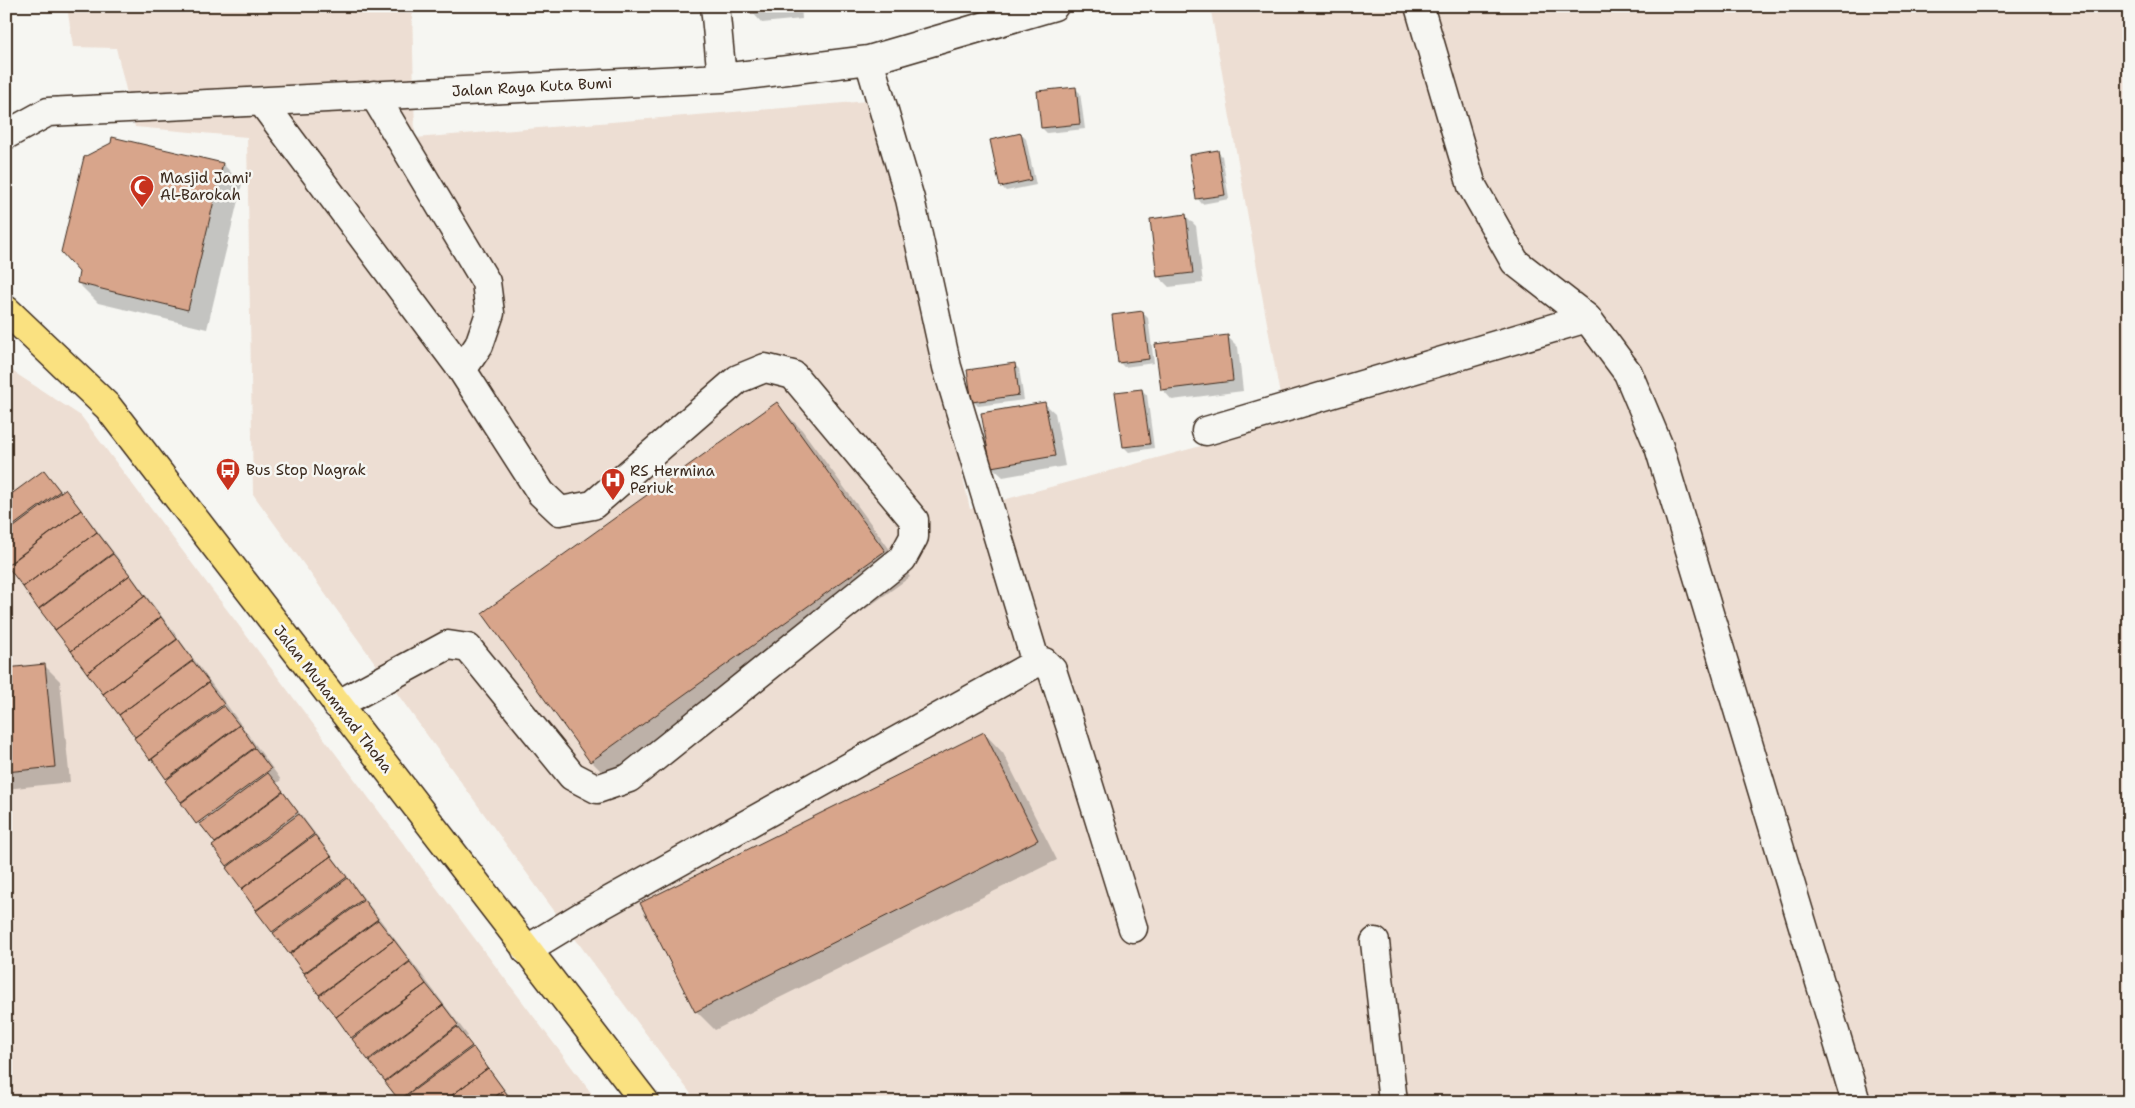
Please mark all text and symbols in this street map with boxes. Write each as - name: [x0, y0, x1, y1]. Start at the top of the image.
- street label: Jalan Raya Kuta Bumi: [451, 73, 613, 101]
- place label: Masjid Jami' Al-Barokah: [160, 168, 252, 205]
- mosque icon: Masjid Jami' Al-Barokah: [129, 174, 155, 208]
- bus stop icon: Bus Stop Nagrak: [215, 457, 241, 491]
- place label: Bus Stop Nagrak: [246, 460, 366, 480]
- place label: RS Hermina Periuk: [630, 461, 715, 498]
- hospital icon: RS Hermina Periuk: [600, 467, 626, 501]
- street label: Jalan Muhammad Thoha: [269, 621, 397, 778]

